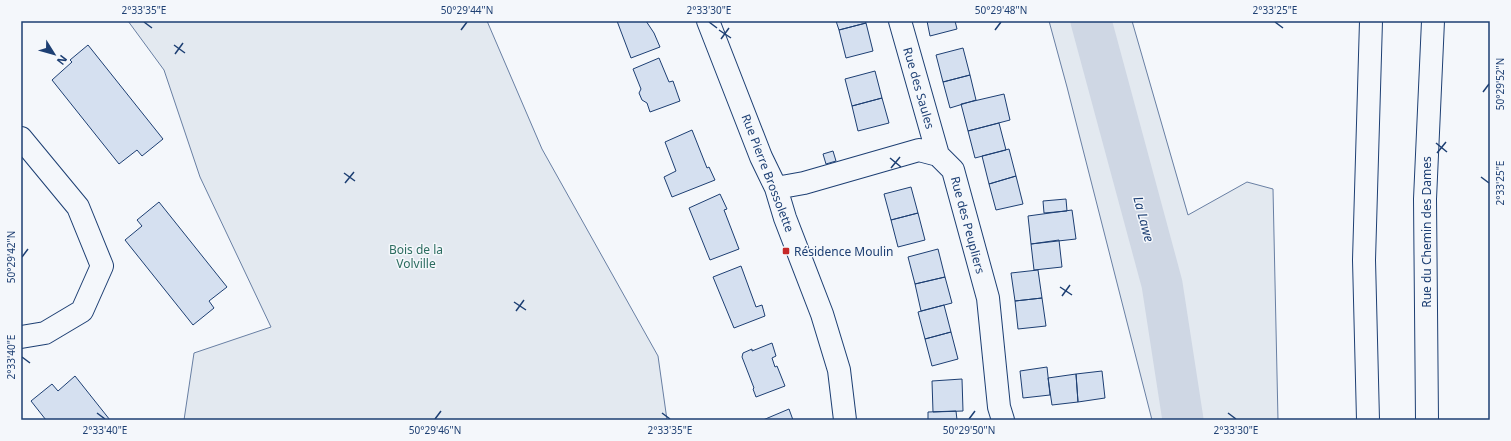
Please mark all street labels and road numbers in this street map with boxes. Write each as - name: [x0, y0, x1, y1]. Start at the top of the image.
- street label: Rue des Saules: [899, 45, 939, 131]
- street label: Rue Pierre Brossolette: [738, 111, 798, 235]
- street label: Rue du Chemin des Dames: [1418, 156, 1435, 308]
- street label: Rue des Peupliers: [947, 174, 989, 276]

